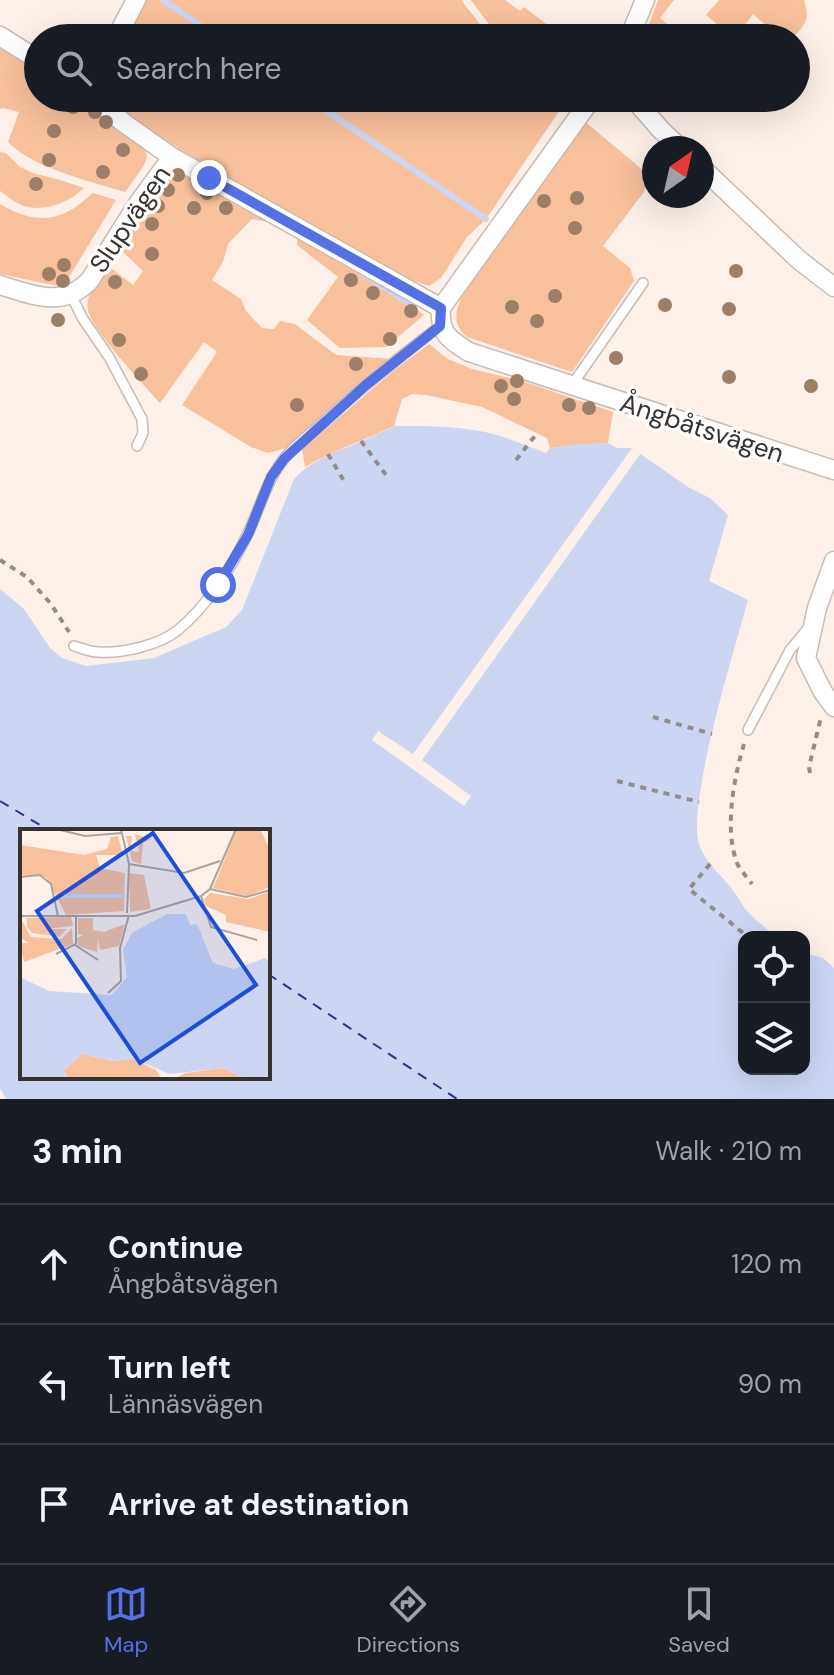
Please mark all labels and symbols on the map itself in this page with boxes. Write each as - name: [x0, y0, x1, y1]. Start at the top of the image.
- north arrow: [642, 136, 714, 208]
- street label: Slupvägen: [82, 159, 178, 279]
- route end: [191, 160, 227, 196]
- street label: Ångbåtsvägen: [616, 386, 788, 470]
- route start: [200, 567, 236, 603]
- inset map: [20, 829, 270, 1079]

